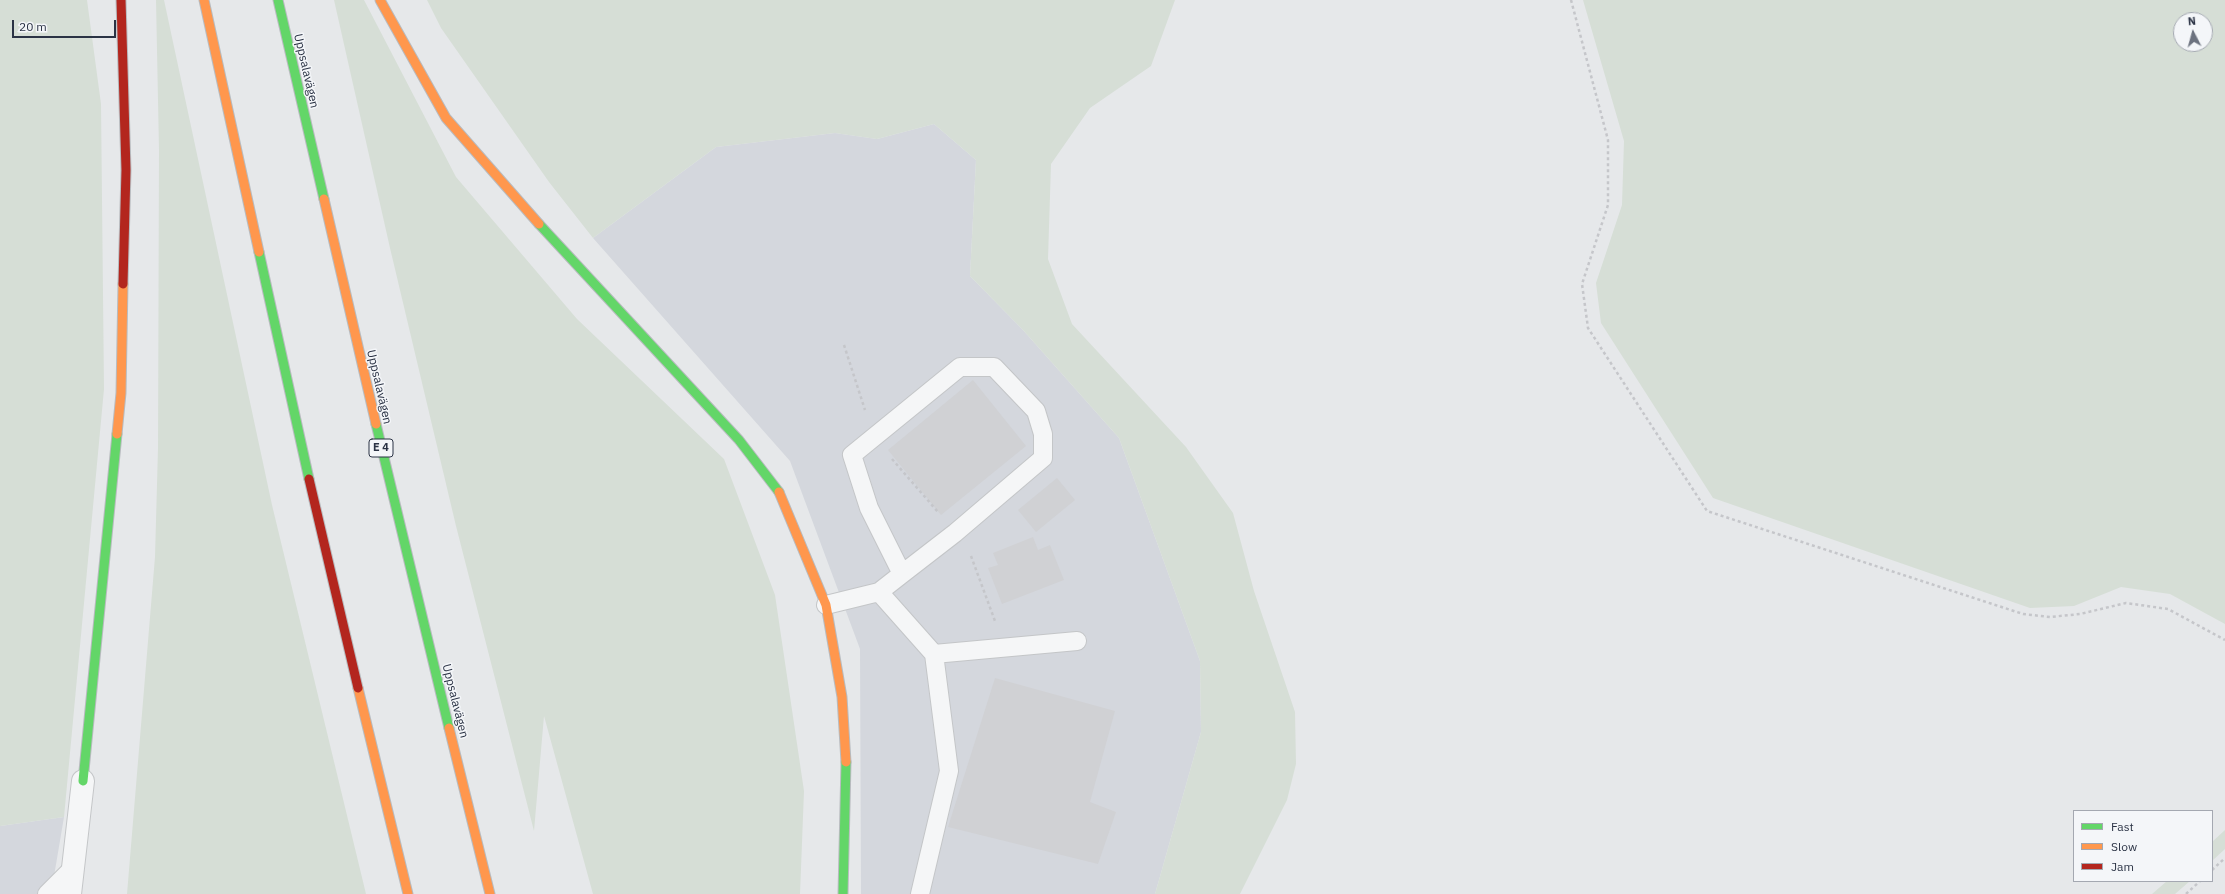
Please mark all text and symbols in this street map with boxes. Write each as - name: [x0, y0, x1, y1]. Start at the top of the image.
- scale bar: [14, 12, 118, 38]
- north arrow: [2173, 12, 2213, 52]
- text: N: [2187, 14, 2197, 28]
- text: 20 m: [19, 19, 47, 34]
- street label: Uppsalavägen: [290, 32, 322, 110]
- street label: Uppsalavägen: [363, 348, 395, 426]
- road number: E 4: [369, 439, 393, 457]
- street label: Uppsalavägen: [439, 663, 471, 739]
- legend: [2073, 810, 2213, 882]
- text: Fast: [2111, 819, 2134, 834]
- text: Slow: [2111, 839, 2137, 854]
- text: Jam: [2111, 859, 2134, 874]

